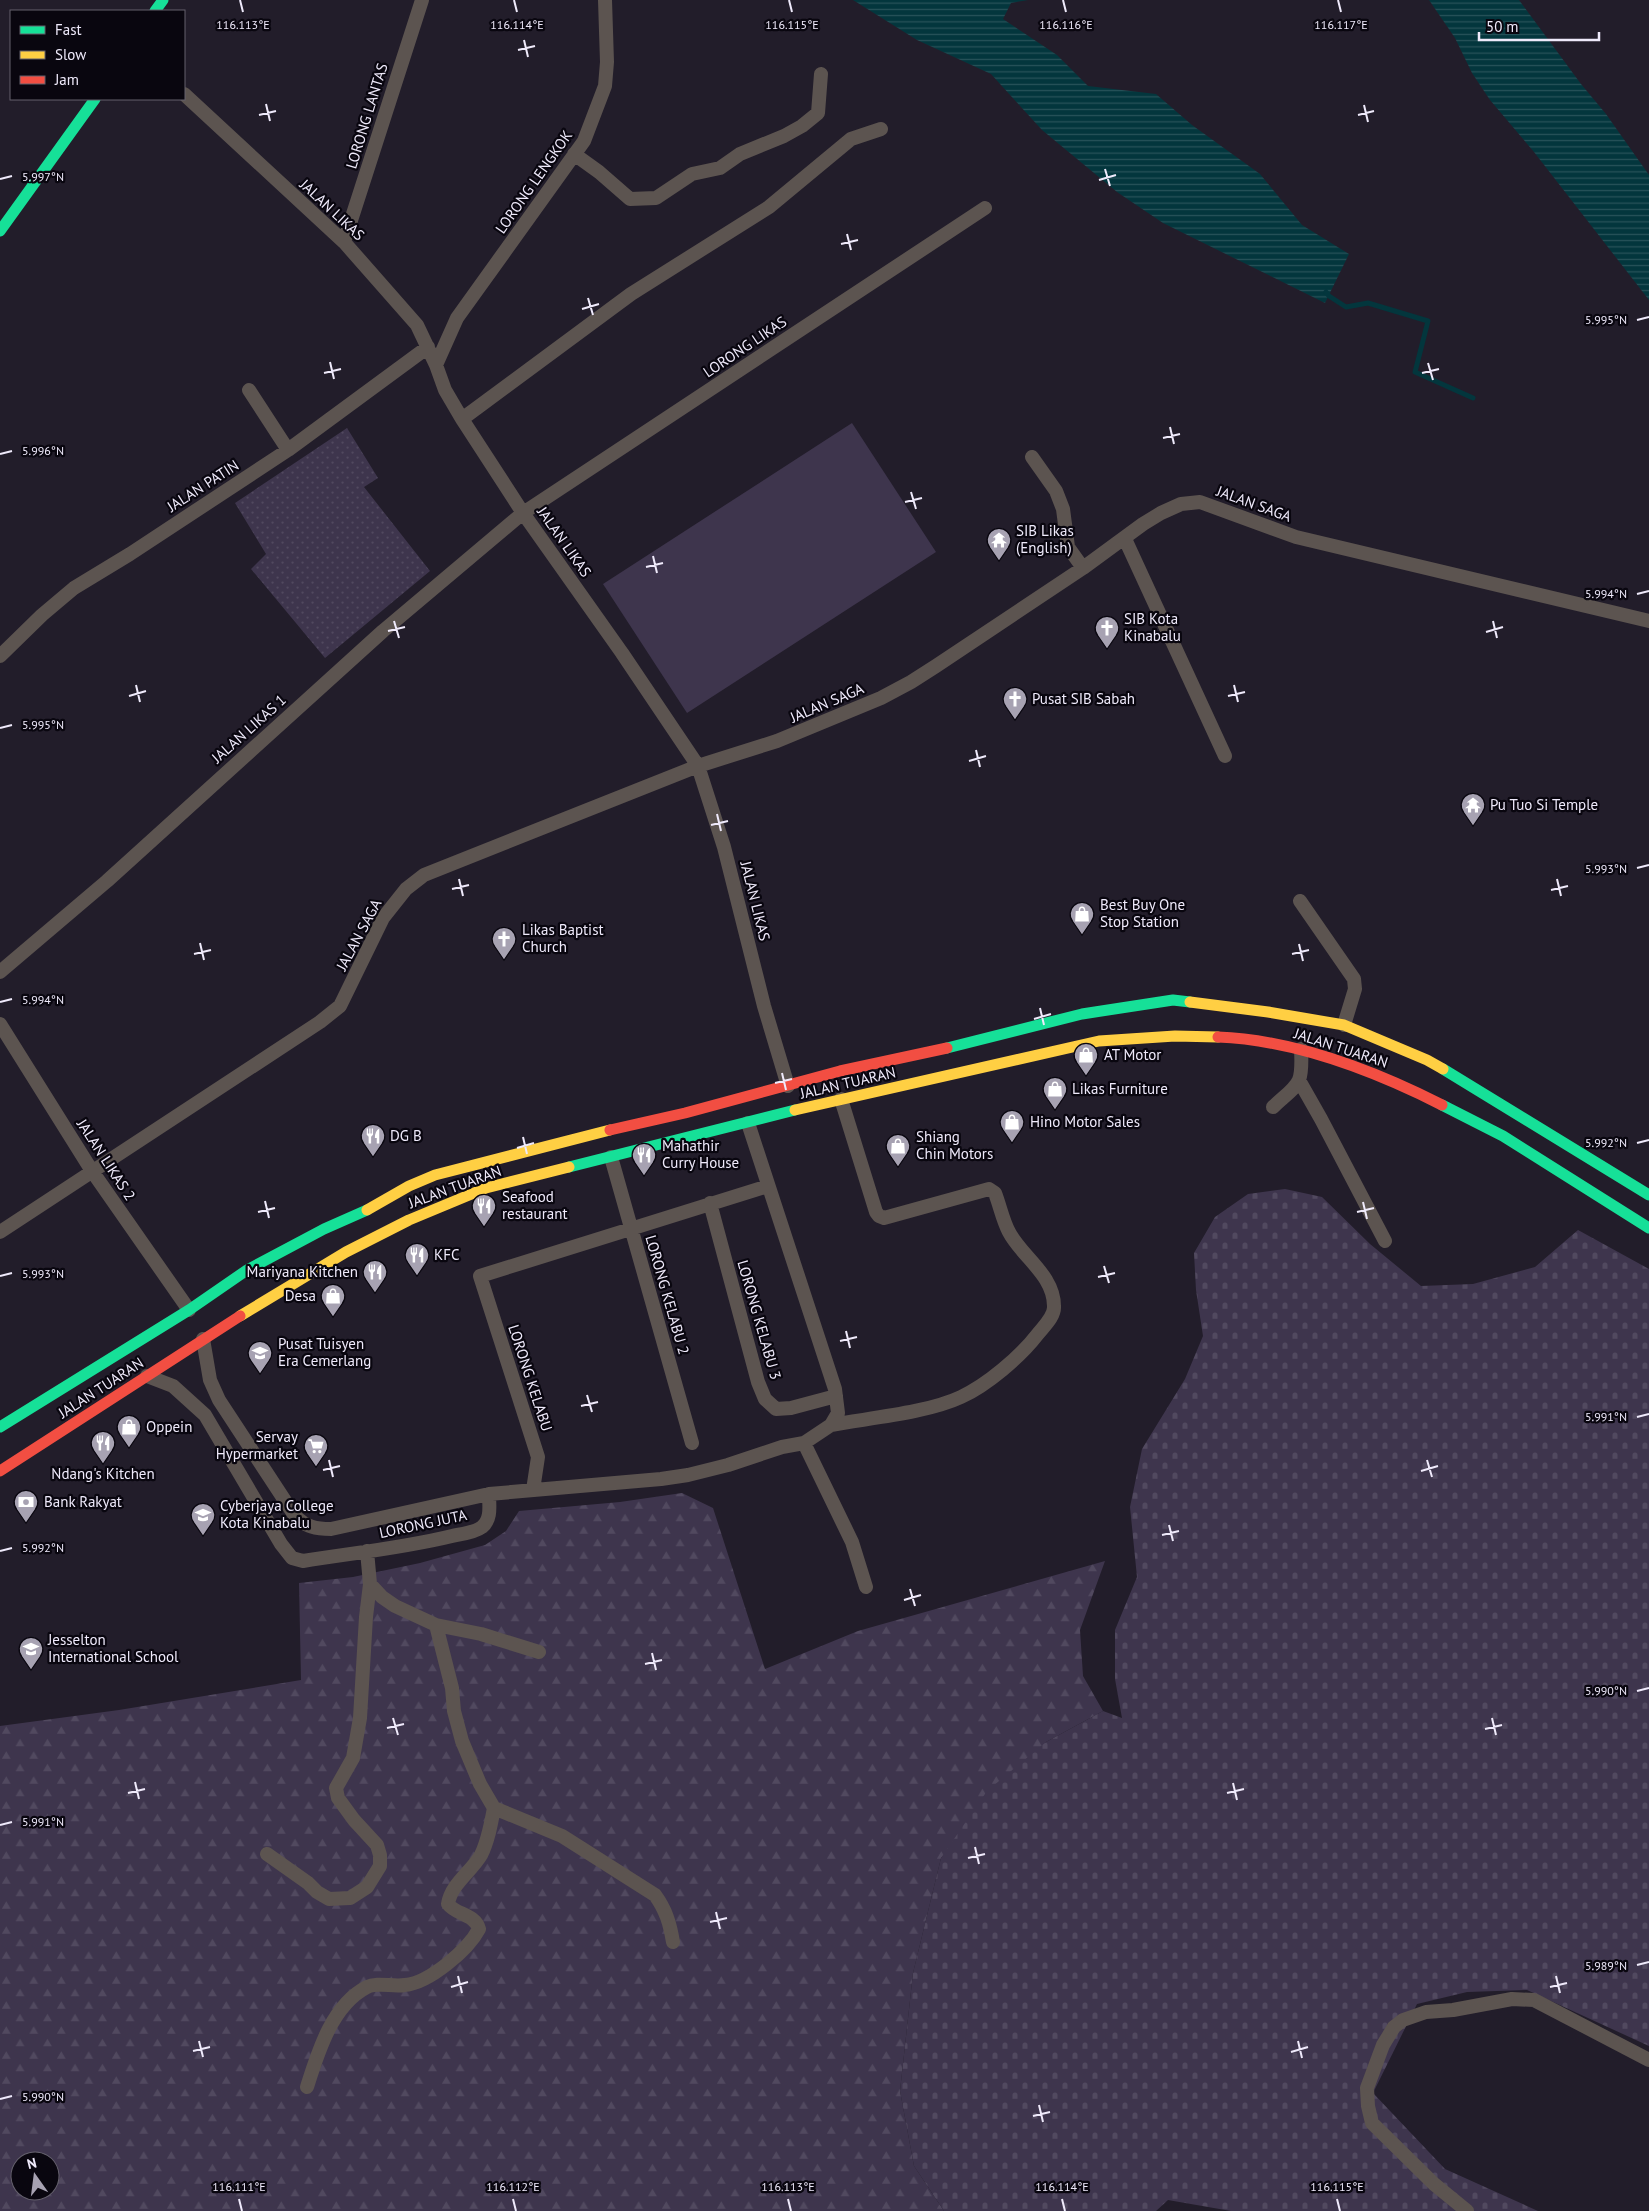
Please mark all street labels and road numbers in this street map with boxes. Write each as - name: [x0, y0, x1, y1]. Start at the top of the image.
- street label: LORONG LANTAS: [341, 61, 392, 171]
- street label: LORONG LENGKOK: [491, 126, 576, 237]
- street label: JALAN LIKAS: [295, 174, 369, 244]
- street label: LORONG LIKAS: [699, 312, 790, 381]
- street label: JALAN PATIN: [162, 455, 242, 516]
- street label: JALAN SAGA: [1213, 481, 1294, 526]
- street label: JALAN LIKAS: [533, 502, 596, 581]
- street label: JALAN SAGA: [786, 678, 867, 727]
- street label: JALAN LIKAS 1: [207, 690, 290, 768]
- street label: JALAN LIKAS: [736, 858, 775, 943]
- street label: JALAN SAGA: [331, 896, 385, 975]
- street label: JALAN TUARAN: [1291, 1023, 1391, 1072]
- street label: JALAN TUARAN: [797, 1062, 898, 1103]
- street label: JALAN LIKAS 2: [72, 1114, 140, 1204]
- street label: JALAN TUARAN: [405, 1161, 504, 1213]
- street label: LORONG KELABU 2: [641, 1233, 694, 1357]
- street label: LORONG KELABU 3: [733, 1258, 786, 1382]
- street label: LORONG KELABU: [504, 1322, 557, 1434]
- street label: JALAN TUARAN: [54, 1353, 147, 1423]
- street label: LORONG JUTA: [377, 1505, 469, 1542]

